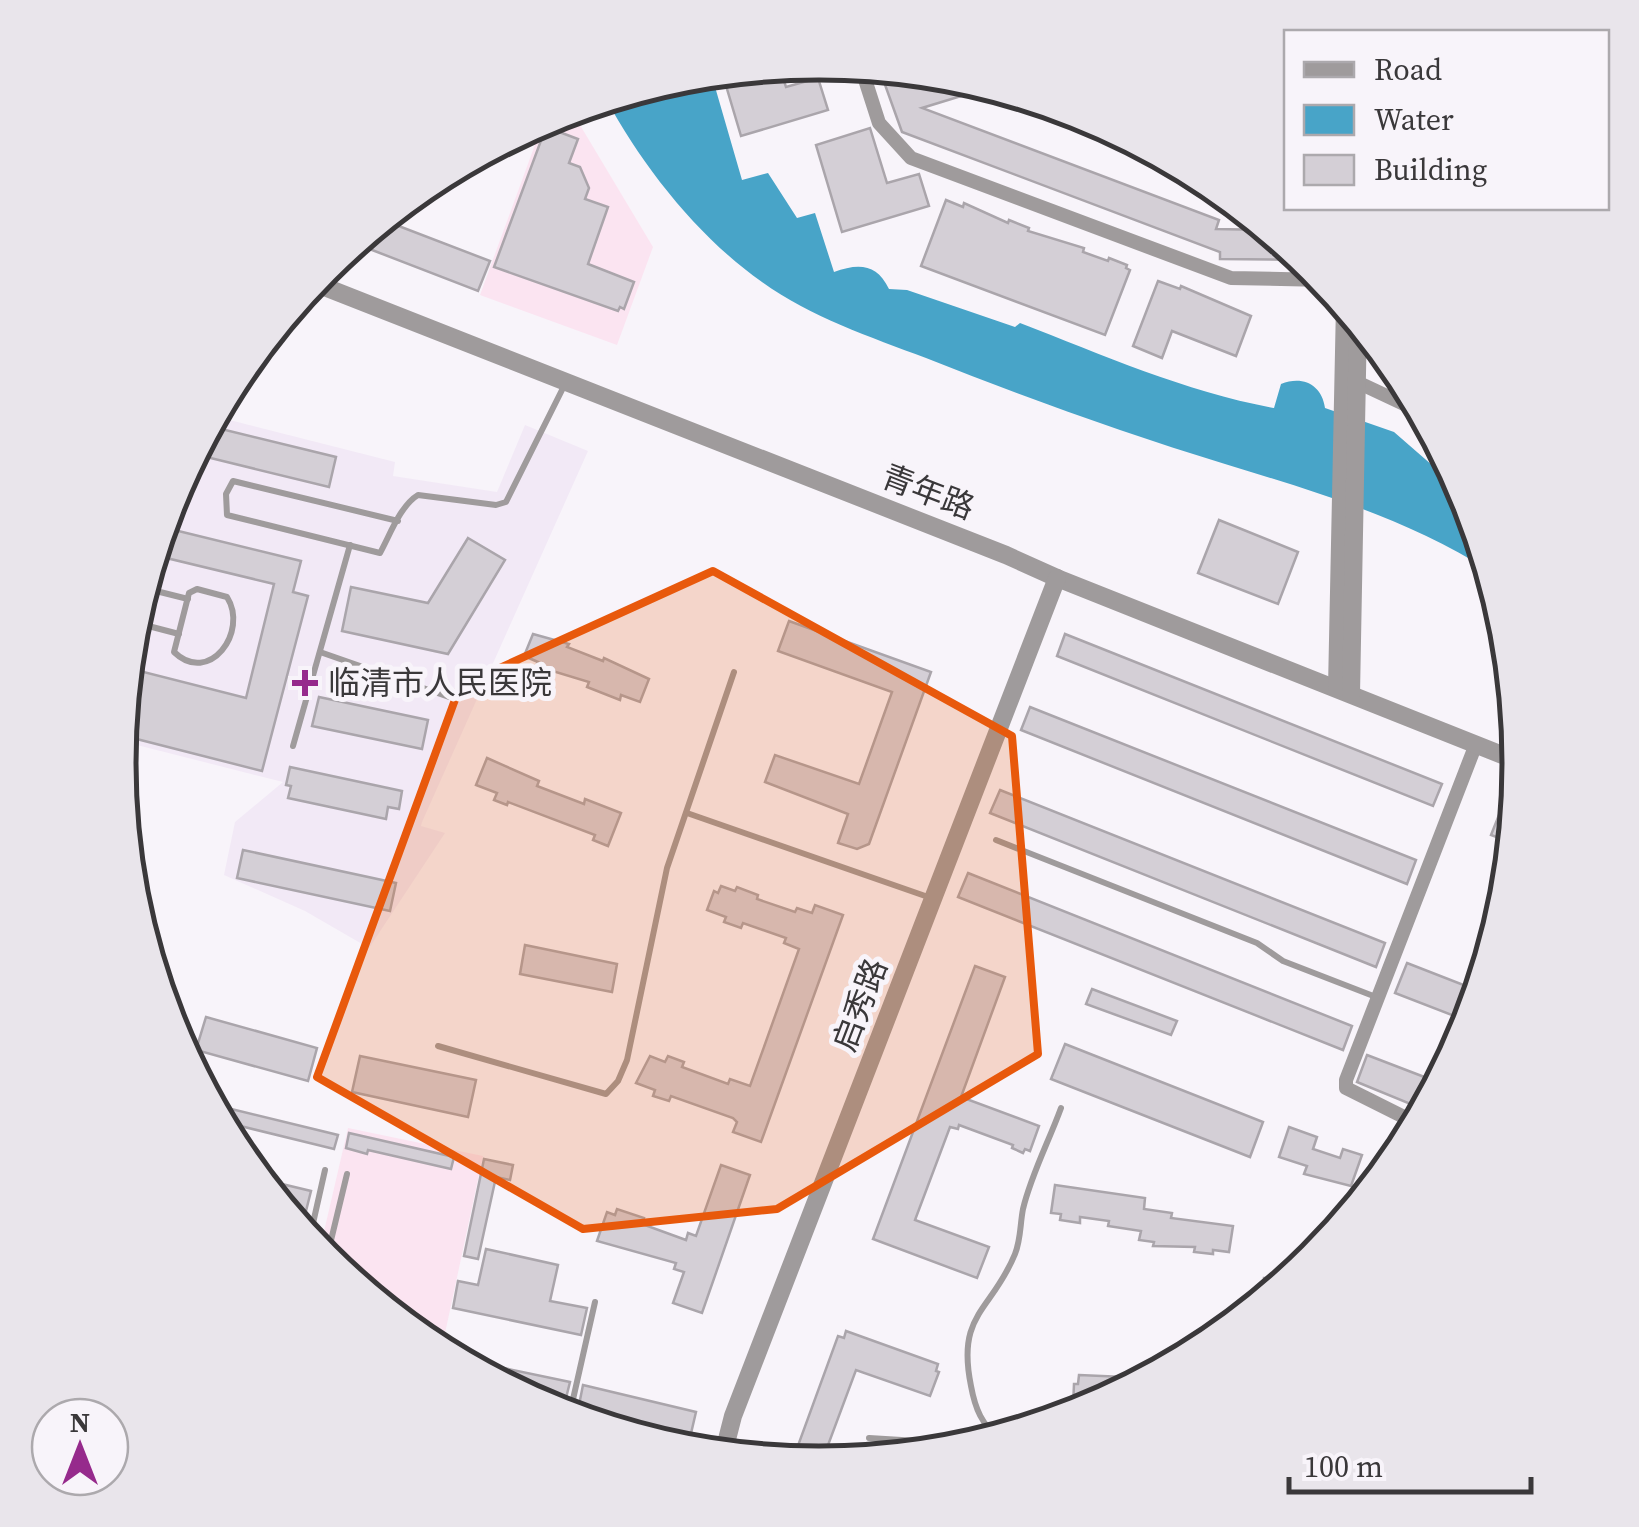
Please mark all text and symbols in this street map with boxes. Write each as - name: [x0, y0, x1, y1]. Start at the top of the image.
- legend: [1284, 30, 1609, 210]
- text: Road: [1374, 49, 1442, 90]
- text: Water: [1374, 99, 1454, 140]
- text: Building: [1374, 149, 1487, 190]
- street label: 青年路: [875, 454, 981, 530]
- place label: 临清市人民医院: [328, 661, 552, 705]
- marker: 临清市人民医院: [292, 670, 318, 696]
- street label: 启秀路: [822, 952, 898, 1058]
- north arrow: [30, 1397, 130, 1497]
- text: N: [70, 1403, 90, 1441]
- scale bar: [1289, 1432, 1532, 1494]
- text: 100 m: [1304, 1446, 1383, 1487]

